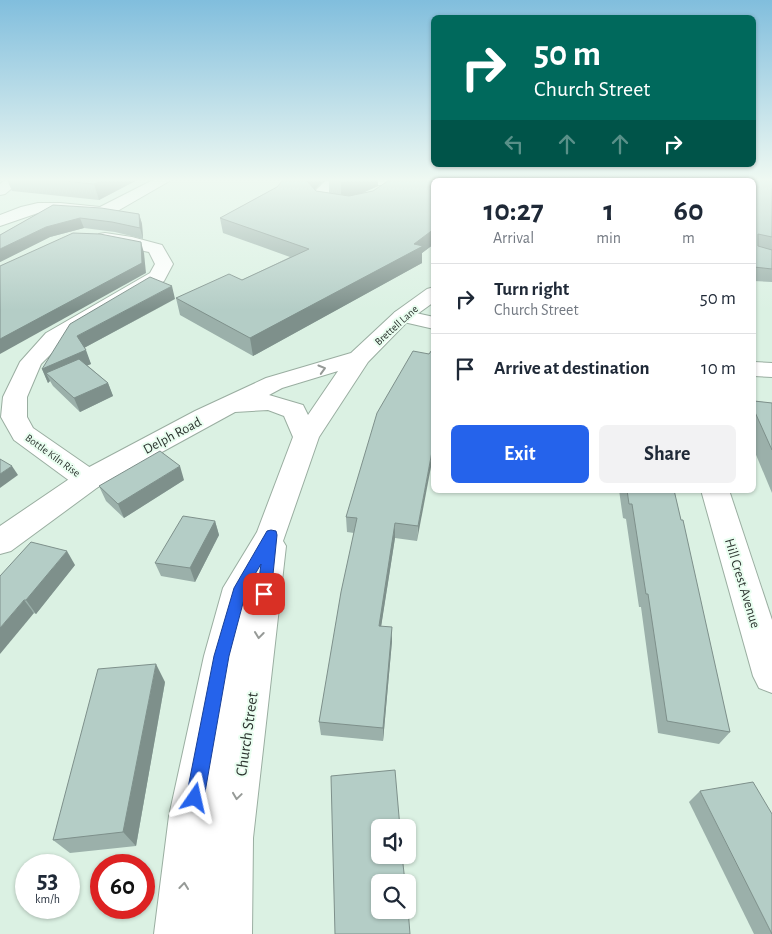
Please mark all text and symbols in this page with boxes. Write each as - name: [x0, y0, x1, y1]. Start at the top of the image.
- icon: right: [451, 35, 516, 100]
- text: 50 m: [534, 37, 601, 72]
- text: Church Street: [534, 78, 650, 100]
- icon: left: [500, 130, 528, 158]
- icon: ahead: [553, 130, 581, 158]
- icon: ahead: [606, 130, 634, 158]
- icon: right: [659, 130, 687, 158]
- text: 10:27: [483, 196, 544, 226]
- text: 1: [603, 196, 614, 226]
- text: 60: [673, 196, 704, 226]
- text: Arrival: [493, 230, 534, 246]
- text: min: [596, 230, 621, 246]
- text: m: [682, 230, 695, 246]
- text: Turn right: [494, 280, 569, 299]
- icon: right: [451, 285, 479, 313]
- text: 50 m: [700, 289, 736, 308]
- text: Church Street: [494, 302, 579, 318]
- street label: Brettell Lane: [373, 303, 420, 347]
- icon: arrive: [451, 355, 479, 383]
- text: Arrive at destination: [494, 359, 650, 378]
- text: 10 m: [701, 359, 736, 378]
- one-way arrow: [318, 364, 327, 375]
- street label: Delph Road: [141, 415, 204, 457]
- button: Exit: [451, 425, 589, 483]
- button: Share: [599, 425, 736, 483]
- street label: Bottle Kiln Rise: [23, 432, 82, 479]
- street label: Hill Crest Avenue: [722, 537, 762, 630]
- pin: [243, 573, 285, 615]
- icon: arrive: [250, 580, 278, 608]
- one-way arrow: [254, 631, 265, 639]
- street label: Church Street: [233, 691, 261, 777]
- position arrow: [168, 771, 220, 823]
- one-way arrow: [232, 792, 243, 800]
- map controls: [371, 819, 416, 919]
- button: sound: [371, 819, 416, 864]
- speed limit sign: 60: [90, 854, 155, 919]
- text: 53: [37, 868, 58, 893]
- button: search: [371, 874, 416, 919]
- one-way arrow: [178, 881, 189, 889]
- text: km/h: [35, 893, 60, 905]

